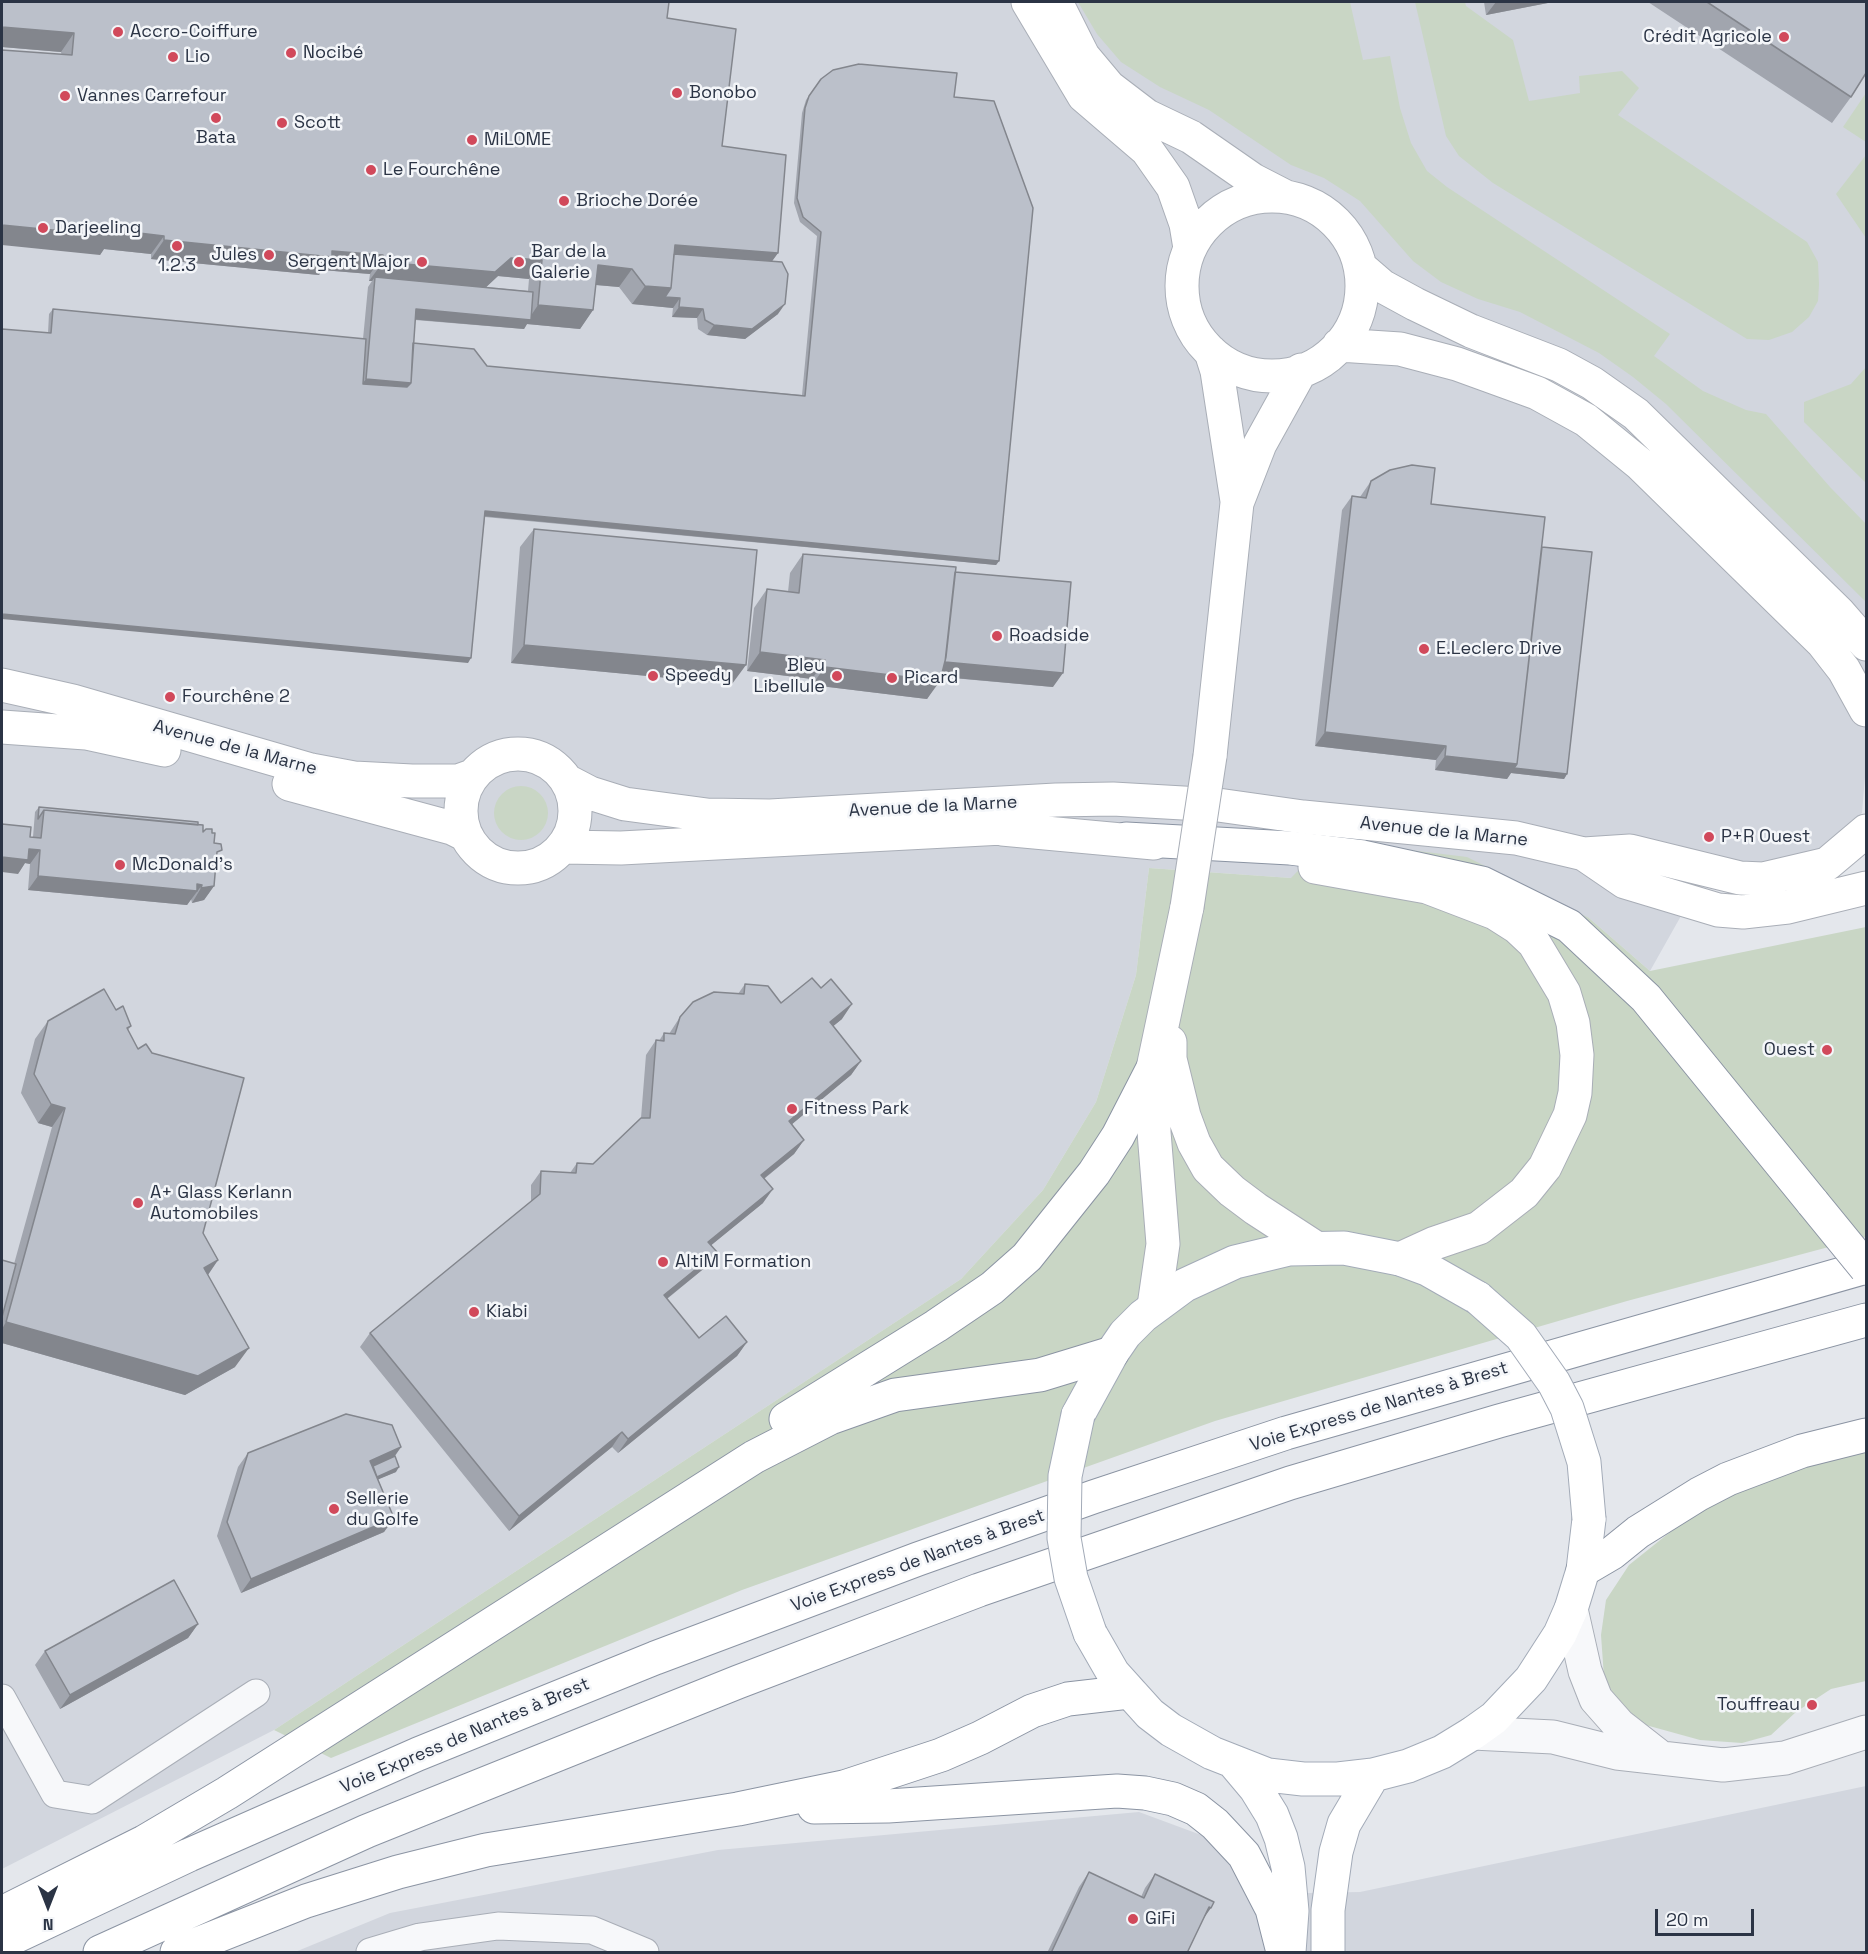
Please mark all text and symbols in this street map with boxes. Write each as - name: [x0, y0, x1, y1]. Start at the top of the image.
- place label: Accro-Coiffure: [130, 21, 258, 43]
- marker: Accro-Coiffure: [111, 25, 125, 39]
- place label: Crédit Agricole: [1643, 26, 1772, 48]
- marker: Crédit Agricole: [1777, 30, 1791, 44]
- place label: Nocibé: [303, 42, 363, 64]
- place label: Lio: [185, 46, 210, 68]
- marker: Nocibé: [284, 46, 298, 60]
- marker: Lio: [166, 50, 180, 64]
- place label: Bonobo: [689, 82, 757, 104]
- place label: Vannes Carrefour: [77, 85, 227, 107]
- marker: Bonobo: [670, 86, 684, 100]
- marker: Vannes Carrefour: [58, 89, 72, 103]
- marker: Bata: [209, 111, 223, 125]
- place label: Scott: [294, 112, 341, 134]
- marker: Scott: [275, 116, 289, 130]
- place label: Bata: [196, 127, 236, 149]
- place label: MiLOME: [484, 129, 551, 151]
- marker: MiLOME: [465, 133, 479, 147]
- place label: Le Fourchêne: [383, 159, 500, 181]
- marker: Le Fourchêne: [364, 163, 378, 177]
- place label: Brioche Dorée: [576, 190, 698, 212]
- marker: Brioche Dorée: [557, 194, 571, 208]
- place label: Darjeeling: [55, 217, 141, 239]
- marker: Darjeeling: [36, 221, 50, 235]
- marker: 1.2.3: [170, 239, 184, 253]
- place label: Bar de la Galerie: [531, 241, 606, 284]
- place label: Jules: [211, 244, 257, 266]
- marker: Jules: [262, 248, 276, 262]
- place label: Sergent Major: [288, 251, 410, 273]
- place label: 1.2.3: [158, 255, 196, 277]
- marker: Sergent Major: [415, 255, 429, 269]
- marker: Bar de la Galerie: [512, 255, 526, 269]
- place label: Roadside: [1009, 625, 1089, 647]
- marker: Roadside: [990, 629, 1004, 643]
- place label: E.Leclerc Drive: [1436, 638, 1562, 660]
- marker: E.Leclerc Drive: [1417, 642, 1431, 656]
- place label: Bleu Libellule: [754, 655, 825, 698]
- place label: Speedy: [665, 665, 732, 687]
- place label: Picard: [904, 667, 958, 689]
- marker: Speedy: [646, 669, 660, 683]
- marker: Bleu Libellule: [830, 669, 844, 683]
- marker: Picard: [885, 671, 899, 685]
- place label: Fourchêne 2: [182, 686, 290, 708]
- marker: Fourchêne 2: [163, 690, 177, 704]
- street label: Avenue de la Marne: [151, 716, 319, 780]
- street label: Avenue de la Marne: [848, 792, 1018, 822]
- street label: Avenue de la Marne: [1359, 812, 1529, 852]
- place label: P+R Ouest: [1721, 826, 1810, 848]
- marker: P+R Ouest: [1702, 830, 1716, 844]
- place label: McDonald's: [132, 854, 233, 876]
- marker: McDonald's: [113, 858, 127, 872]
- place label: Ouest: [1764, 1039, 1815, 1061]
- marker: Ouest: [1820, 1043, 1834, 1057]
- place label: Fitness Park: [804, 1098, 909, 1120]
- marker: Fitness Park: [785, 1102, 799, 1116]
- place label: A+ Glass Kerlann Automobiles: [150, 1182, 292, 1224]
- marker: A+ Glass Kerlann Automobiles: [131, 1196, 145, 1210]
- place label: AltiM Formation: [675, 1251, 811, 1273]
- marker: AltiM Formation: [656, 1255, 670, 1269]
- place label: Kiabi: [486, 1301, 528, 1323]
- marker: Kiabi: [467, 1305, 481, 1319]
- street label: Voie Express de Nantes à Brest: [1247, 1357, 1511, 1457]
- place label: Sellerie du Golfe: [346, 1488, 419, 1530]
- marker: Sellerie du Golfe: [327, 1502, 341, 1516]
- street label: Voie Express de Nantes à Brest: [788, 1505, 1048, 1617]
- street label: Voie Express de Nantes à Brest: [337, 1674, 593, 1798]
- place label: Touffreau: [1717, 1694, 1800, 1716]
- marker: Touffreau: [1805, 1698, 1819, 1712]
- north arrow: [18, 1876, 78, 1936]
- scale bar: [1658, 1897, 1757, 1935]
- place label: GiFi: [1145, 1908, 1175, 1930]
- text: 20 m: [1666, 1908, 1709, 1931]
- marker: GiFi: [1126, 1912, 1140, 1926]
- text: N: [43, 1914, 53, 1935]

